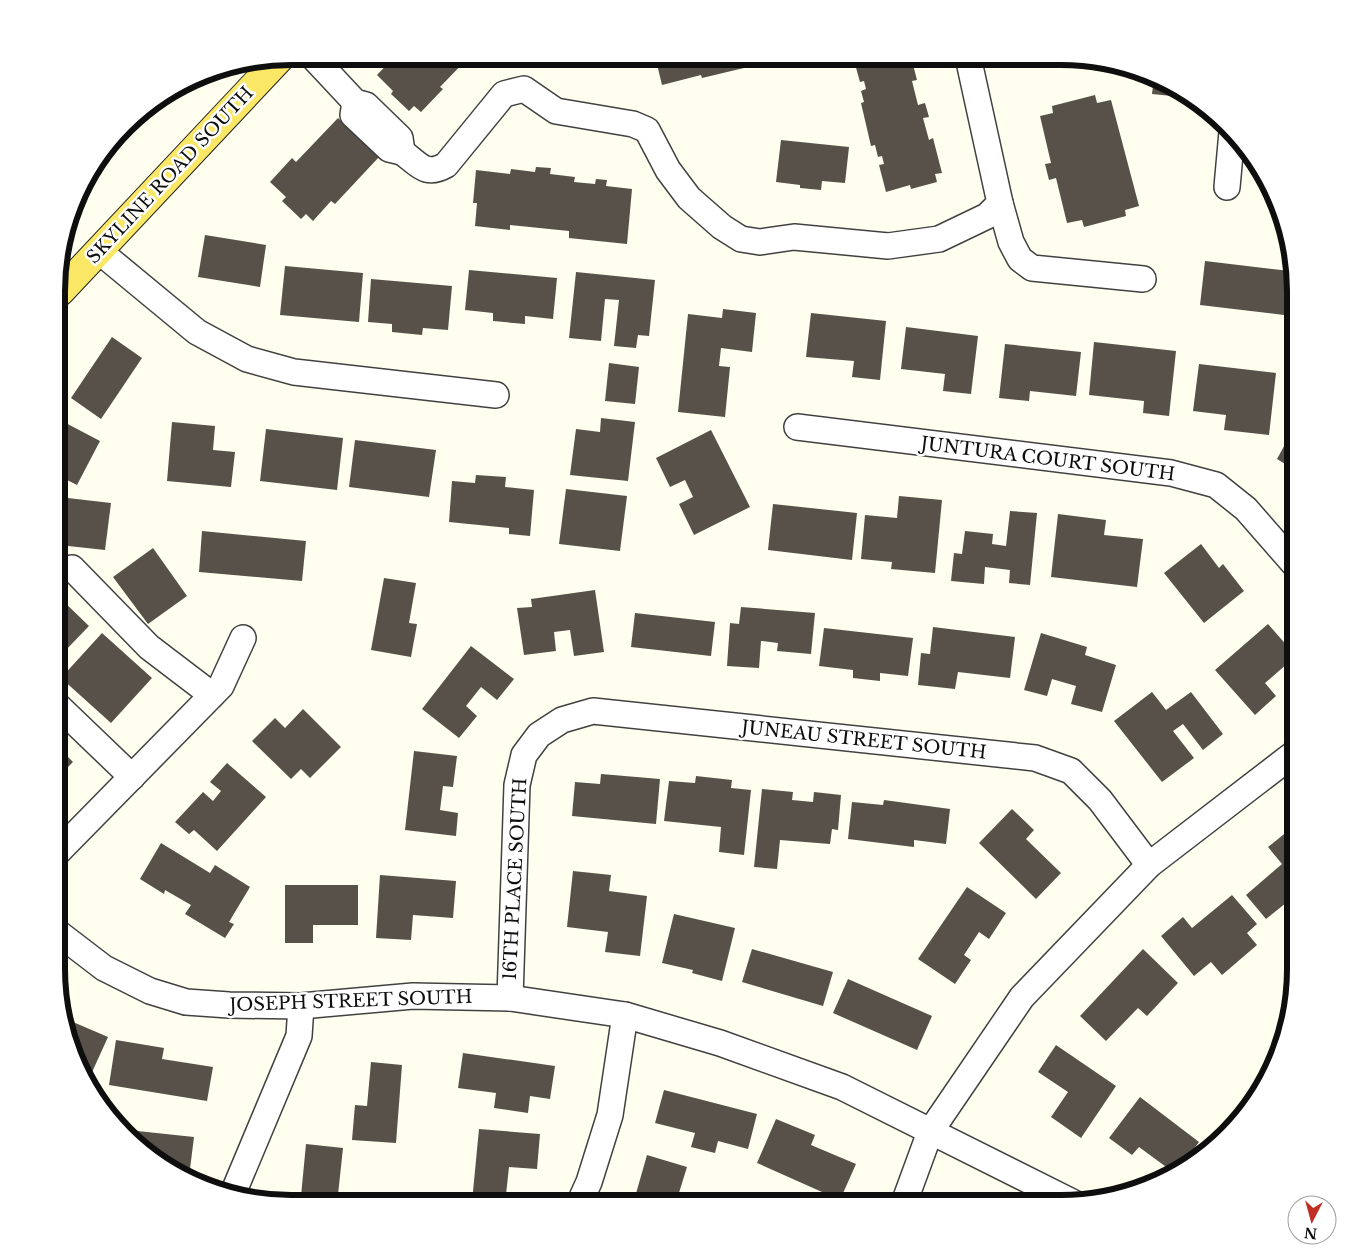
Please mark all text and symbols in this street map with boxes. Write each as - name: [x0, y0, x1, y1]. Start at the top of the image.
- street label: SKYLINE ROAD SOUTH: [82, 82, 258, 268]
- street label: JUNTURA COURT SOUTH: [918, 432, 1176, 486]
- street label: JUNEAU STREET SOUTH: [738, 716, 988, 764]
- street label: 16TH PLACE SOUTH: [499, 777, 531, 981]
- street label: JOSEPH STREET SOUTH: [227, 986, 473, 1016]
- north arrow: [1287, 1195, 1337, 1245]
- text: N: [1303, 1223, 1318, 1243]

